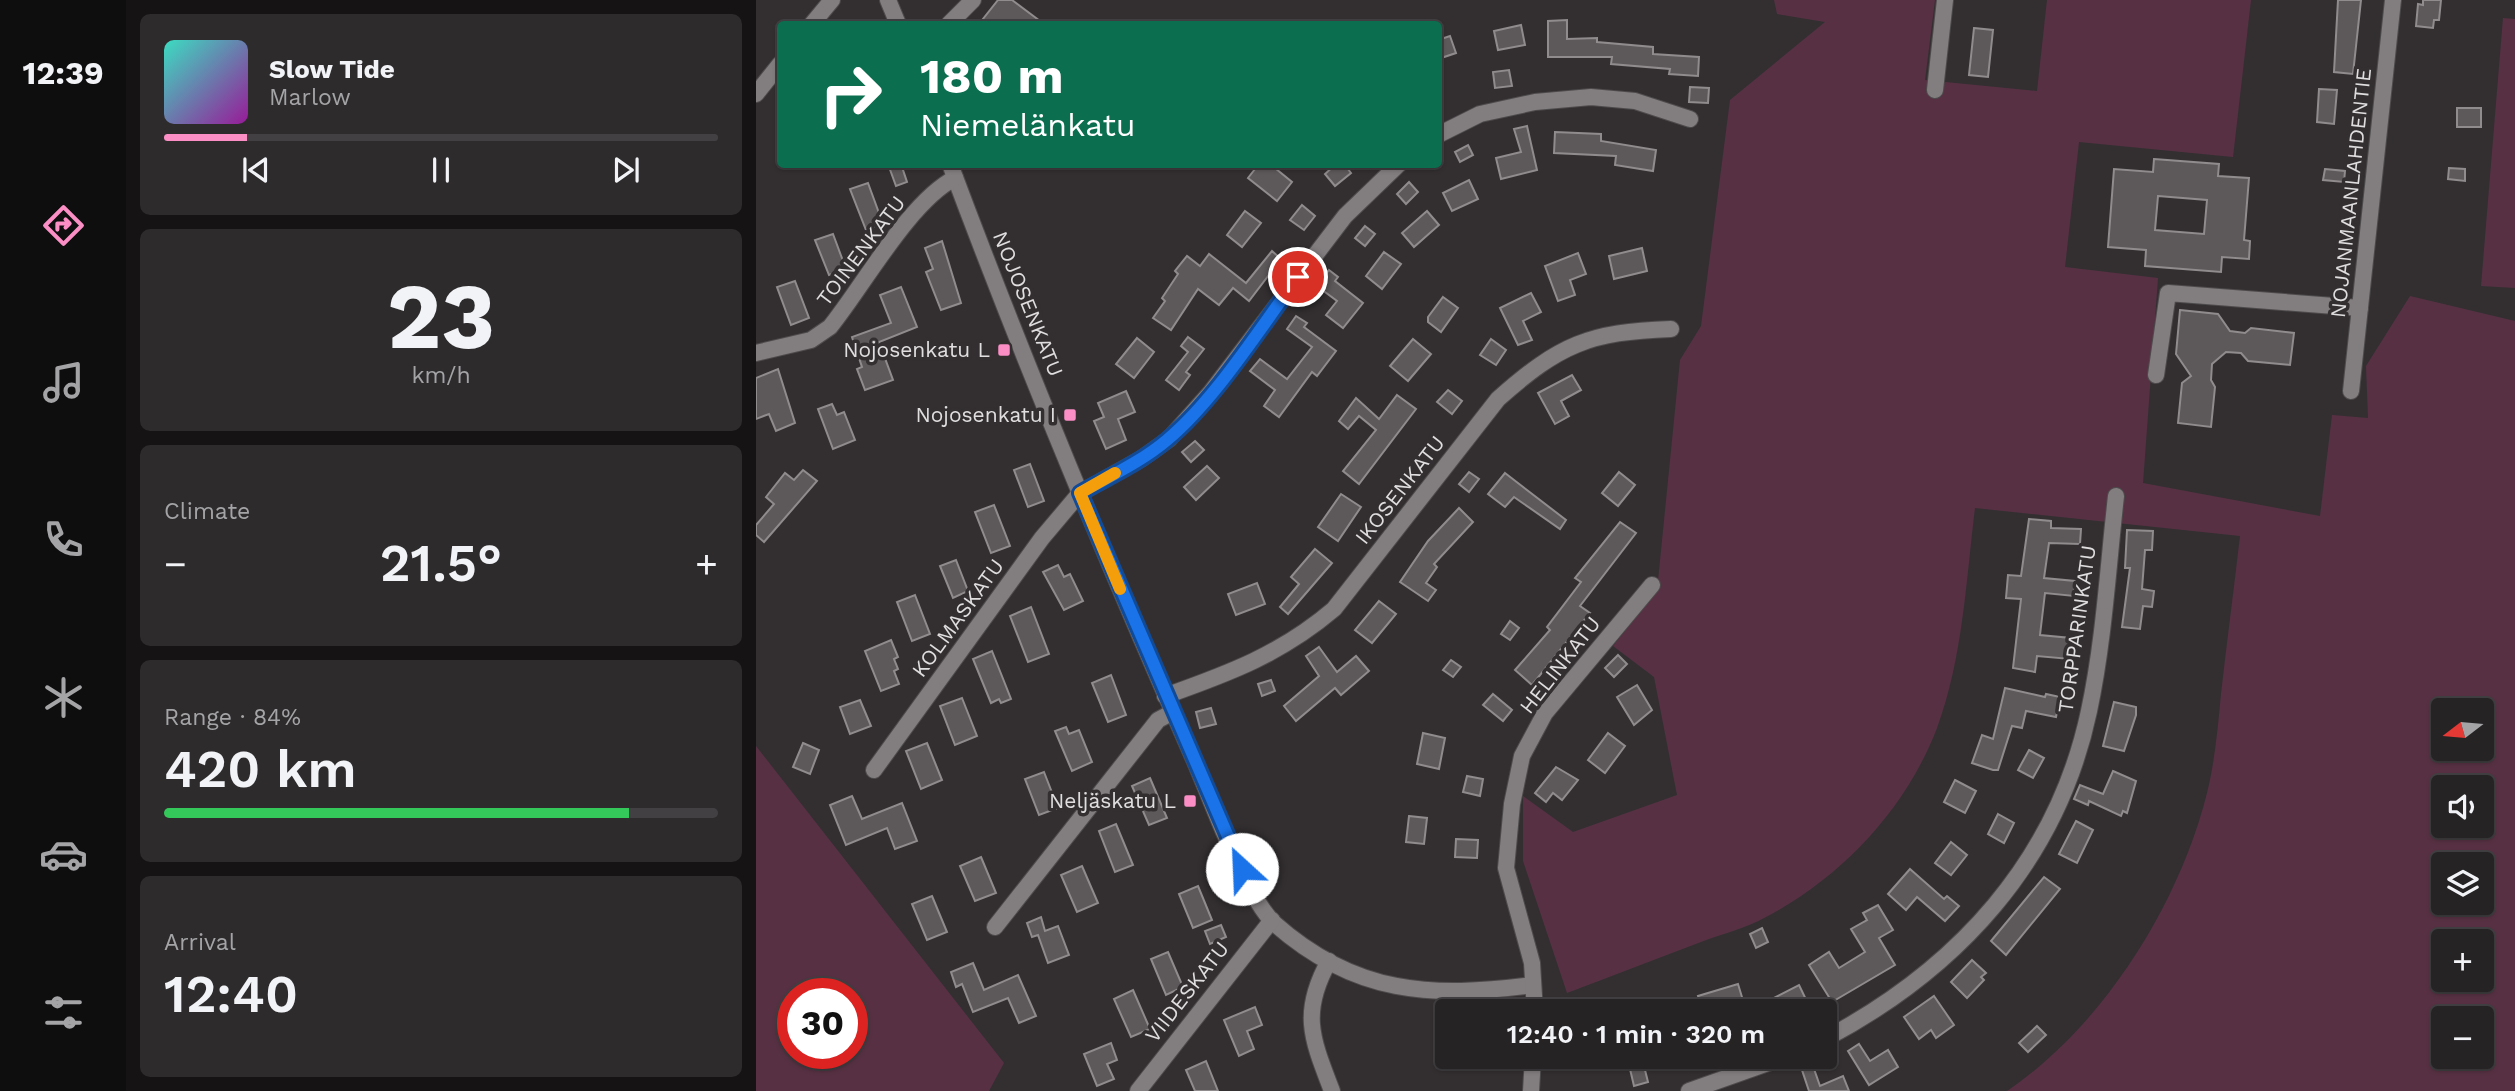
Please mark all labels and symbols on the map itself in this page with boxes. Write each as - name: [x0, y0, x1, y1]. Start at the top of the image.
- street label: NOJANMAANLAHDENTIE: [2325, 67, 2376, 319]
- street label: TOINENKATU: [811, 191, 910, 311]
- street label: NOJOSENKATU: [988, 228, 1069, 380]
- pin: [1268, 247, 1328, 307]
- place label: Nojosenkatu L: [843, 337, 990, 362]
- marker: Nojosenkatu L: [996, 342, 1012, 358]
- place label: Nojosenkatu I: [915, 402, 1056, 427]
- marker: Nojosenkatu I: [1062, 407, 1078, 423]
- street label: IKOSENKATU: [1350, 431, 1450, 549]
- street label: TORPPARINKATU: [2052, 543, 2101, 714]
- street label: KOLMASKATU: [906, 554, 1009, 682]
- street label: HELINKATU: [1514, 611, 1605, 718]
- north arrow: [2431, 698, 2494, 761]
- place label: Neljäskatu L: [1049, 788, 1176, 813]
- marker: Neljäskatu L: [1182, 793, 1198, 809]
- position arrow: [1205, 832, 1279, 906]
- street label: VIIDESKATU: [1139, 936, 1234, 1047]
- speed limit sign: 30: [777, 978, 868, 1069]

